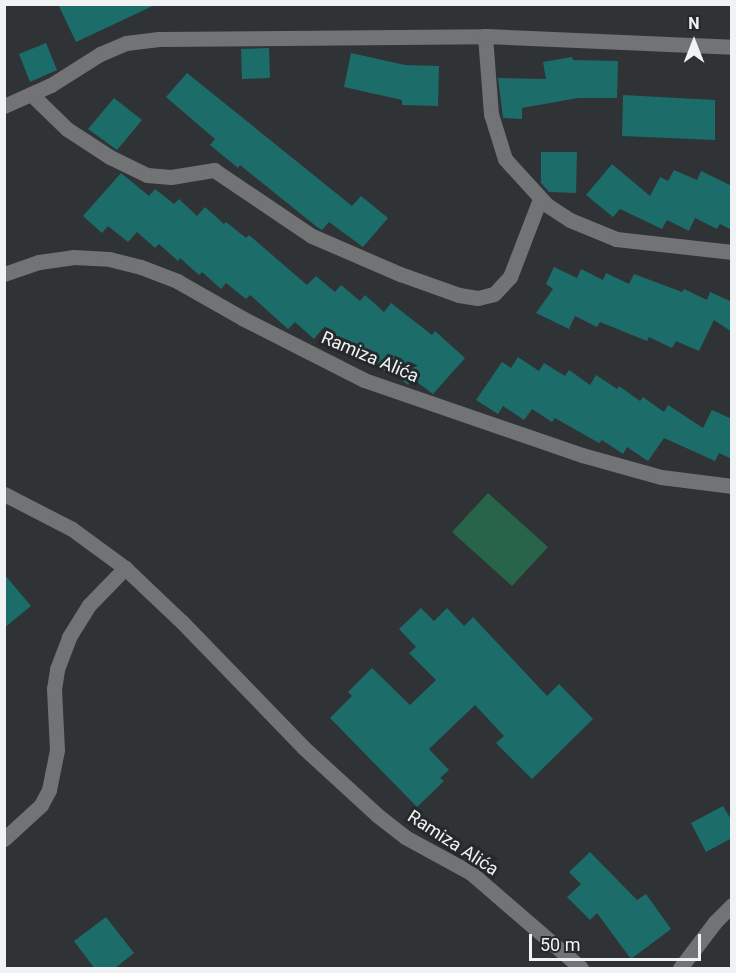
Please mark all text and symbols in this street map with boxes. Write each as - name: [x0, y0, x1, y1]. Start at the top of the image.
- north arrow: [664, 12, 724, 72]
- text: N: [688, 14, 700, 33]
- street label: Ramiza Alića: [318, 327, 422, 387]
- street label: Ramiza Alića: [404, 806, 502, 880]
- scale bar: [532, 922, 704, 960]
- text: 50 m: [540, 934, 580, 955]

